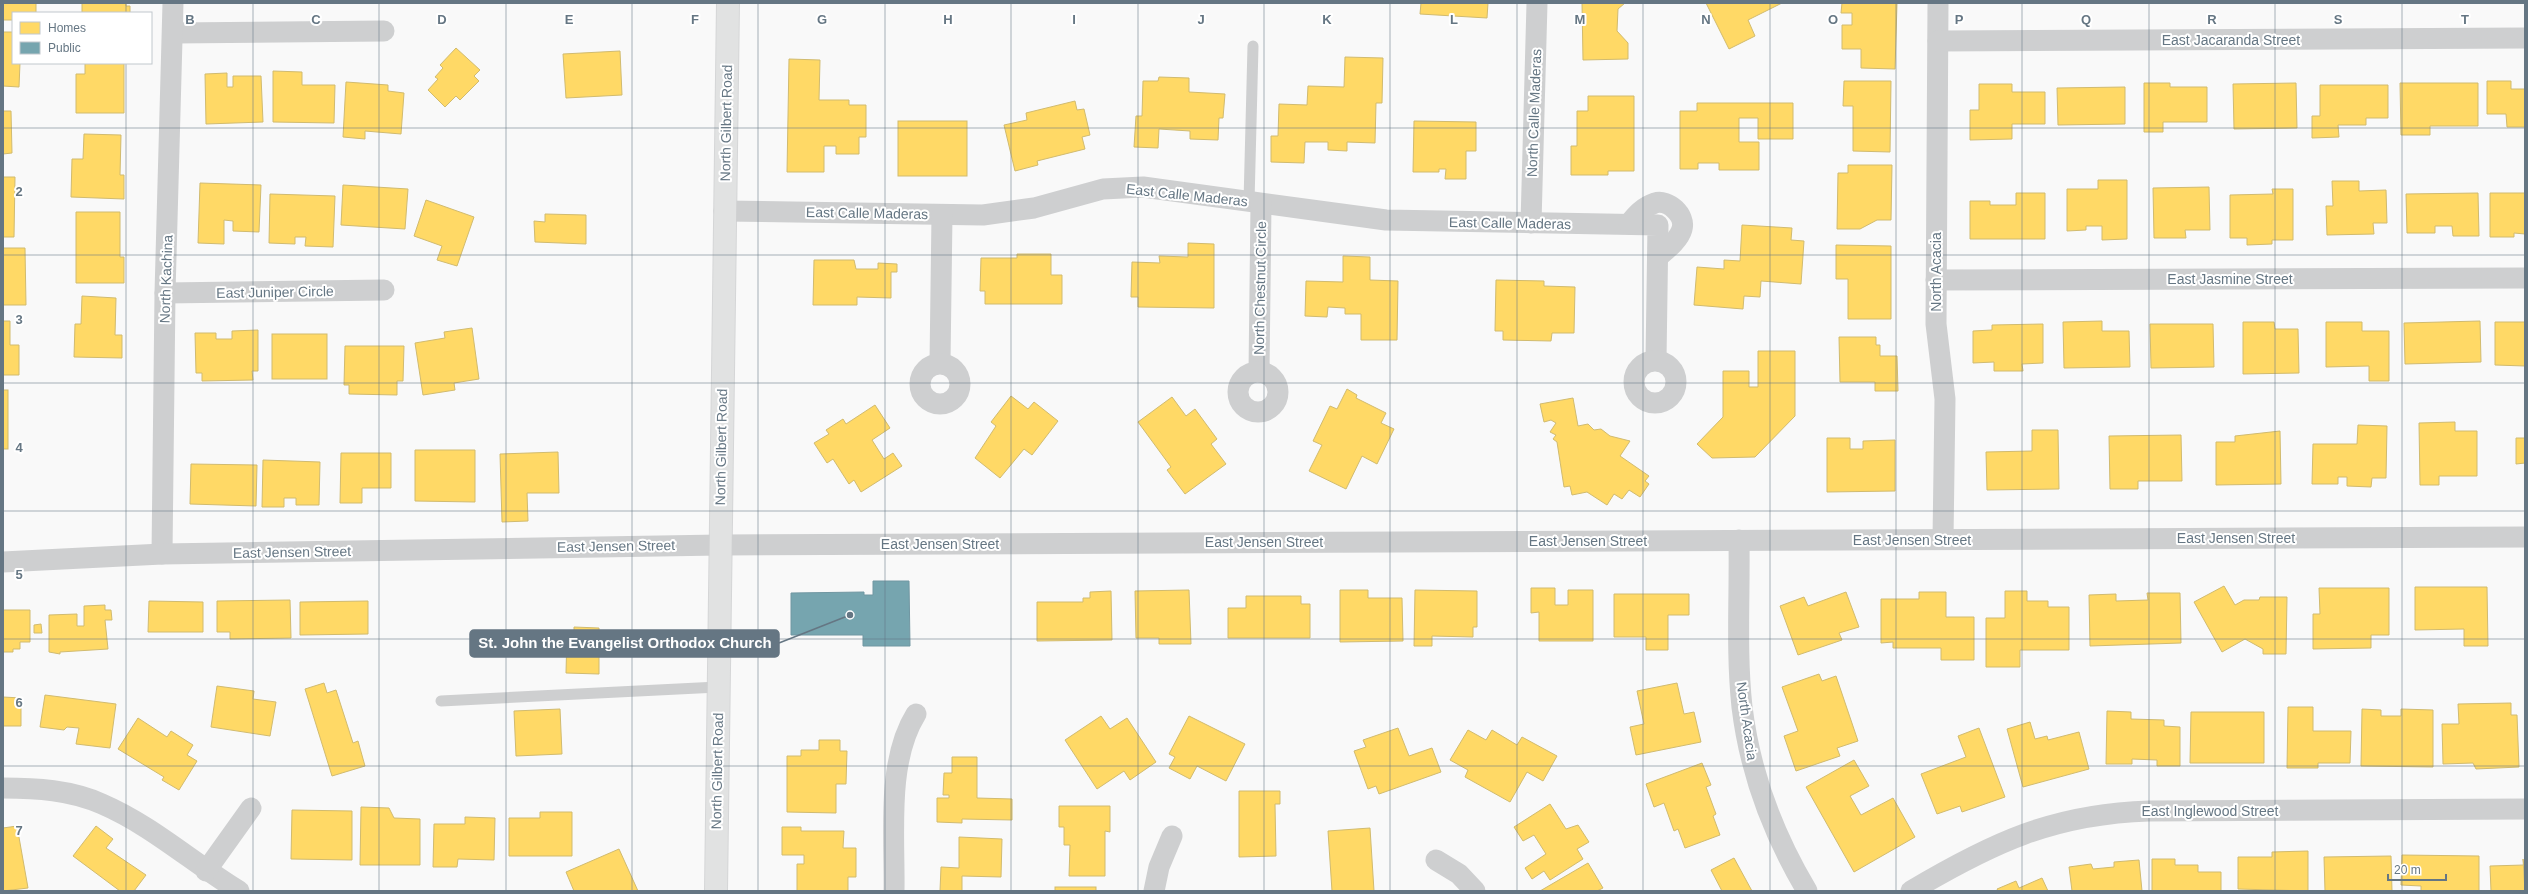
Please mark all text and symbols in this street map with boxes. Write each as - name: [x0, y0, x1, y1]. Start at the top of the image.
- legend: [12, 12, 152, 64]
- text: B: [185, 12, 195, 27]
- text: C: [311, 12, 321, 27]
- text: D: [437, 12, 447, 27]
- text: E: [565, 12, 574, 27]
- text: F: [691, 12, 699, 27]
- text: G: [817, 12, 827, 27]
- text: H: [943, 12, 953, 27]
- text: I: [1072, 12, 1076, 27]
- text: J: [1197, 12, 1205, 27]
- text: K: [1322, 12, 1332, 27]
- text: L: [1450, 12, 1458, 27]
- text: M: [1575, 12, 1585, 27]
- text: N: [1701, 12, 1711, 27]
- text: O: [1828, 12, 1838, 27]
- text: P: [1955, 12, 1964, 27]
- text: Q: [2081, 12, 2091, 27]
- text: R: [2207, 12, 2217, 27]
- text: S: [2334, 12, 2343, 27]
- text: T: [2461, 12, 2469, 27]
- text: Homes: [48, 21, 86, 35]
- street label: East Jacaranda Street: [2162, 32, 2300, 48]
- text: Public: [48, 41, 81, 55]
- street label: North Calle Maderas: [1524, 49, 1544, 177]
- street label: North Gilbert Road: [717, 65, 735, 181]
- street label: East Calle Maderas: [1125, 181, 1249, 209]
- text: 2: [15, 184, 23, 199]
- street label: East Calle Maderas: [806, 204, 928, 222]
- street label: East Calle Maderas: [1449, 214, 1571, 232]
- street label: North Chestnut Circle: [1251, 221, 1269, 355]
- street label: North Acacia: [1928, 232, 1944, 312]
- street label: North Kachina: [156, 234, 176, 324]
- street label: East Jasmine Street: [2167, 271, 2293, 287]
- street label: East Juniper Circle: [216, 283, 334, 301]
- text: 3: [15, 312, 23, 327]
- street label: North Gilbert Road: [712, 389, 730, 505]
- text: 4: [15, 440, 23, 455]
- street label: East Jensen Street: [2177, 530, 2295, 546]
- street label: East Jensen Street: [1853, 532, 1971, 548]
- street label: East Jensen Street: [1529, 533, 1647, 549]
- street label: East Jensen Street: [1205, 534, 1323, 550]
- street label: East Jensen Street: [881, 536, 999, 552]
- street label: East Jensen Street: [557, 537, 675, 555]
- street label: East Jensen Street: [233, 543, 351, 561]
- text: 5: [15, 567, 23, 582]
- callout: St. John the Evangelist Orthodox Church: [470, 630, 779, 657]
- text: St. John the Evangelist Orthodox Church: [478, 634, 772, 651]
- street label: North Acacia: [1734, 681, 1760, 762]
- text: 6: [15, 695, 23, 710]
- street label: North Gilbert Road: [708, 713, 726, 829]
- street label: East Inglewood Street: [2142, 803, 2279, 819]
- text: 7: [15, 823, 23, 838]
- scale bar: [2388, 856, 2446, 882]
- text: 20 m: [2394, 863, 2421, 877]

